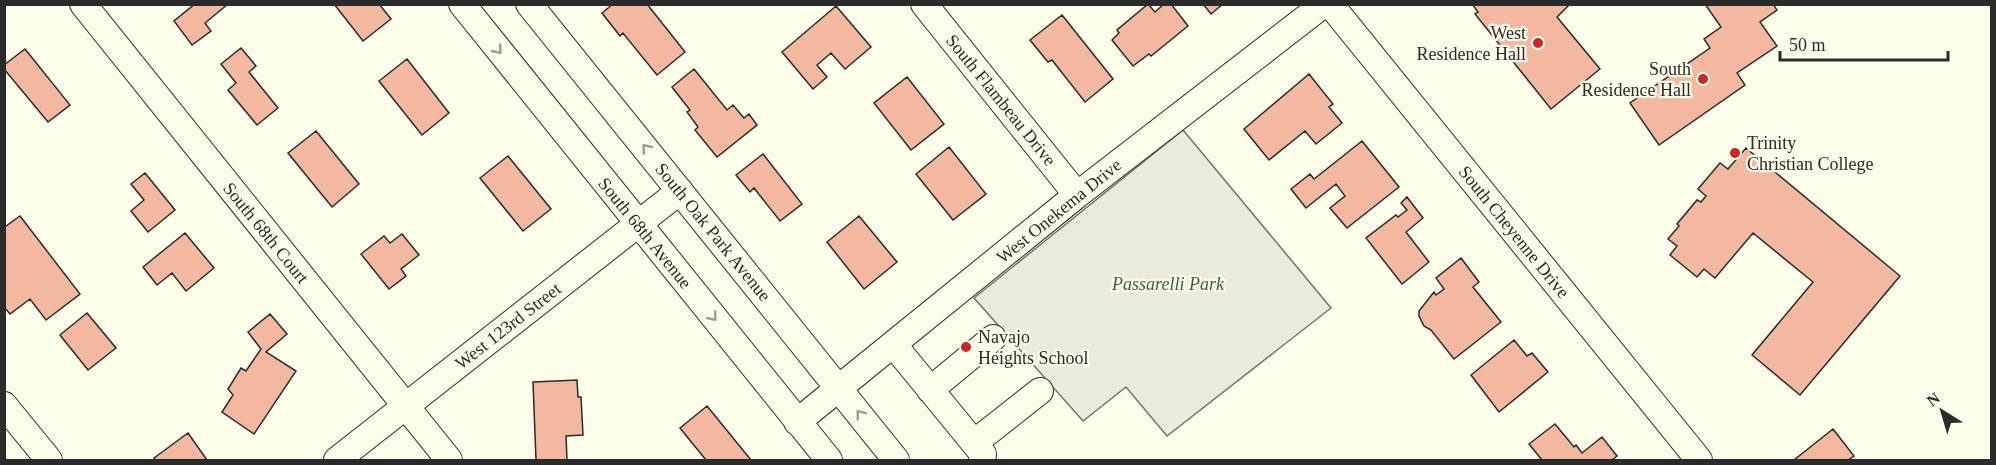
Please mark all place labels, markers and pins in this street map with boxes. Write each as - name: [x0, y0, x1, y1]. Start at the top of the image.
- place label: West Residence Hall: [1417, 23, 1526, 64]
- marker: West Residence Hall: [1531, 36, 1545, 50]
- place label: South Residence Hall: [1582, 59, 1691, 100]
- marker: South Residence Hall: [1696, 72, 1710, 86]
- place label: Trinity Christian College: [1747, 133, 1873, 174]
- marker: Trinity Christian College: [1728, 146, 1742, 160]
- place label: Navajo Heights School: [978, 327, 1089, 368]
- marker: Navajo Heights School: [959, 340, 973, 354]

